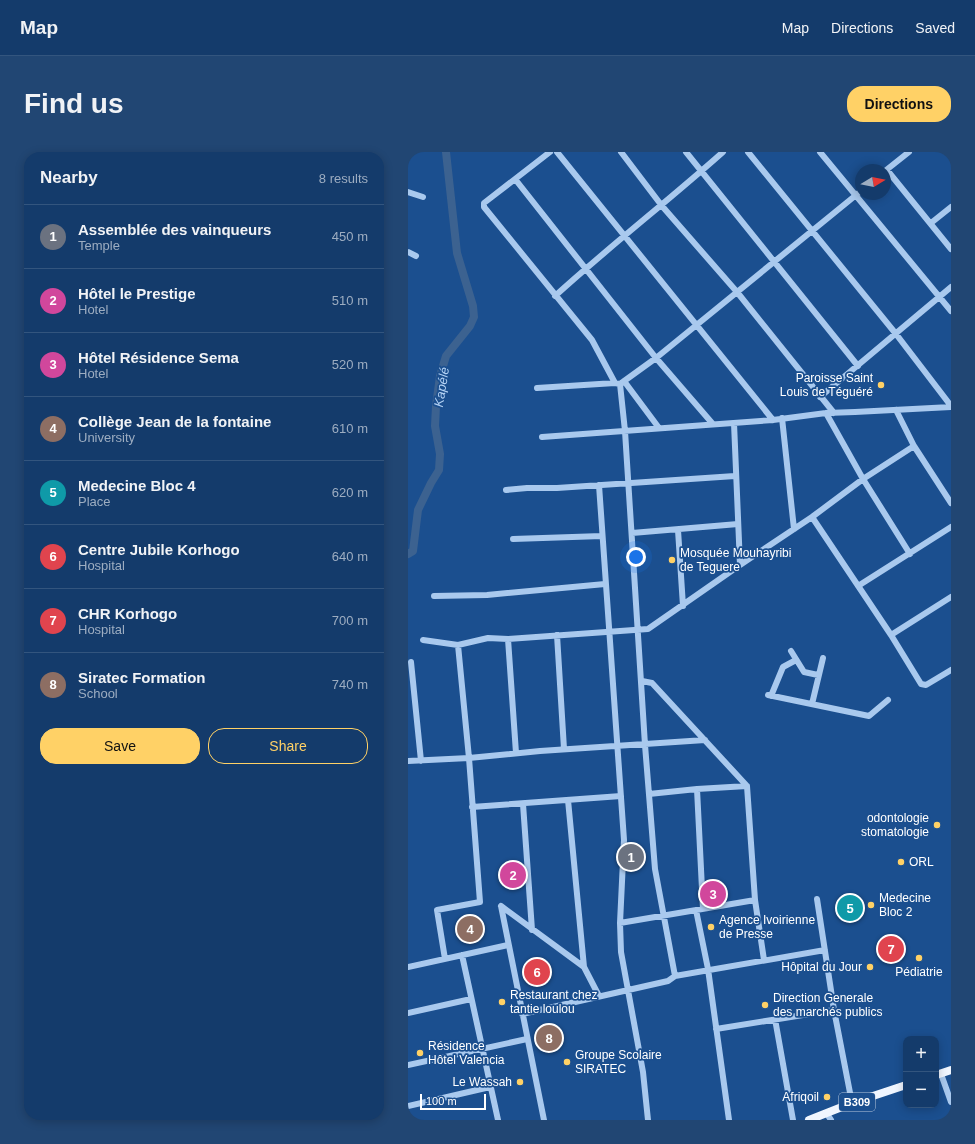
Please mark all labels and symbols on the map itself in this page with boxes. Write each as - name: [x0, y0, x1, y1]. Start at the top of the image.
- north arrow: [855, 164, 891, 200]
- water label: Kapélé: [431, 366, 452, 408]
- place label: Paroisse Saint Louis de Téguéré: [780, 371, 874, 399]
- marker: Paroisse Saint Louis de Téguéré: [876, 380, 886, 390]
- place label: Mosquée Mouhayribi de Teguere: [680, 546, 791, 574]
- your location: [626, 547, 646, 567]
- marker: Mosquée Mouhayribi de Teguere: [667, 555, 677, 565]
- place label: odontologie stomatologie: [861, 811, 929, 839]
- marker: odontologie stomatologie: [932, 820, 942, 830]
- pin: 1: [618, 842, 644, 872]
- place label: ORL: [909, 855, 934, 869]
- marker: ORL: [896, 857, 906, 867]
- pin: 2: [500, 860, 526, 890]
- pin: 3: [700, 879, 726, 909]
- place label: Medecine Bloc 2: [879, 891, 931, 919]
- pin: 5: [837, 893, 863, 923]
- marker: Medecine Bloc 2: [866, 900, 876, 910]
- place label: Agence Ivoirienne de Presse: [719, 913, 815, 941]
- pin: 4: [457, 914, 483, 944]
- marker: Agence Ivoirienne de Presse: [706, 922, 716, 932]
- pin: 7: [878, 934, 904, 964]
- marker: Pédiatrie: [914, 953, 924, 963]
- pin: 6: [524, 957, 550, 987]
- place label: Hôpital du Jour: [781, 960, 862, 974]
- marker: Hôpital du Jour: [865, 962, 875, 972]
- place label: Pédiatrie: [895, 965, 943, 979]
- place label: Restaurant chez tantie loulou: [510, 988, 597, 1016]
- place label: Direction Generale des marchés publics: [773, 991, 882, 1019]
- marker: Restaurant chez tantie loulou: [497, 997, 507, 1007]
- marker: Direction Generale des marchés publics: [760, 1000, 770, 1010]
- pin: 8: [536, 1023, 562, 1053]
- place label: Résidence Hôtel Valencia: [428, 1039, 505, 1067]
- marker: Résidence Hôtel Valencia: [415, 1048, 425, 1058]
- place label: Groupe Scolaire SIRATEC: [575, 1048, 662, 1076]
- marker: Groupe Scolaire SIRATEC: [562, 1057, 572, 1067]
- place label: Le Wassah: [452, 1075, 512, 1089]
- marker: Le Wassah: [515, 1077, 525, 1087]
- place label: Afriqoil: [782, 1090, 819, 1104]
- scale bar: [420, 1092, 486, 1111]
- marker: Afriqoil: [822, 1092, 832, 1102]
- road number: B309: [839, 1093, 875, 1111]

